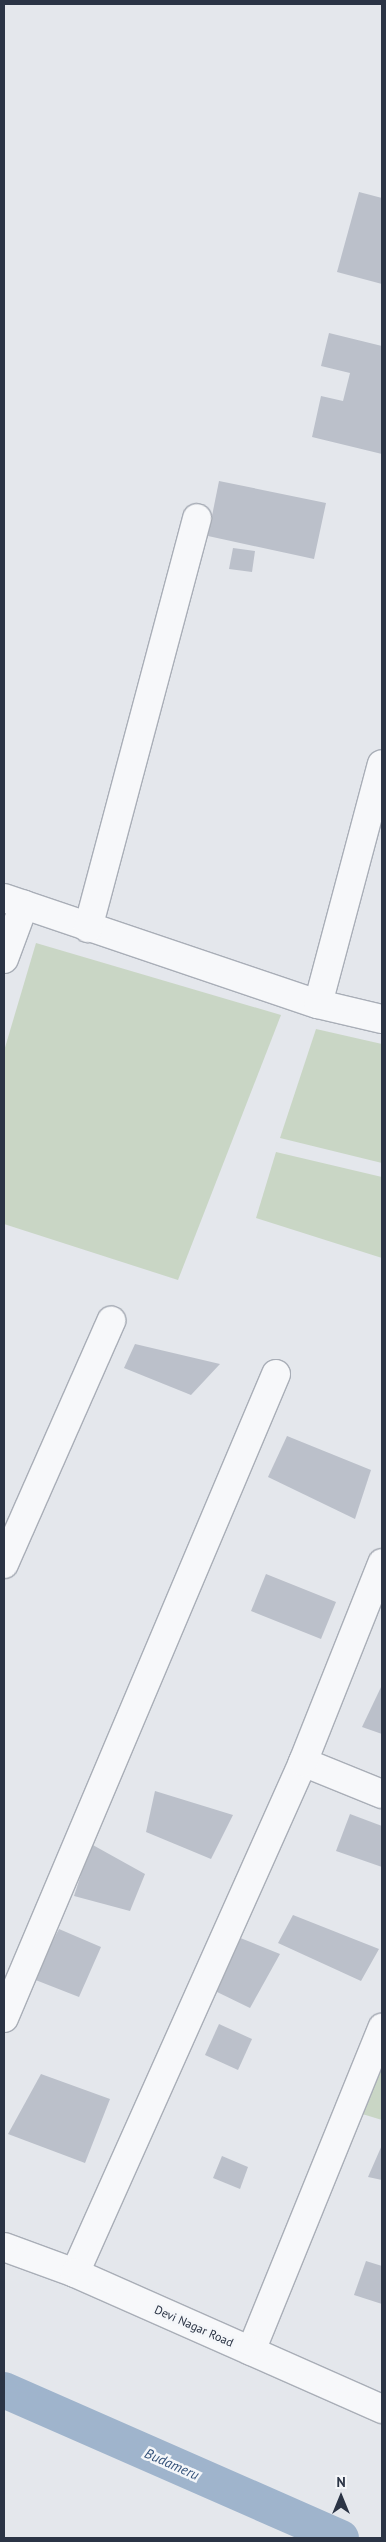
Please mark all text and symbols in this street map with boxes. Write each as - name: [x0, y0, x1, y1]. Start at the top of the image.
- street label: Devi Nagar Road: [152, 2302, 236, 2350]
- water label: Budameru: [142, 2445, 202, 2483]
- north arrow: [316, 2472, 366, 2522]
- text: N: [336, 2473, 346, 2491]

